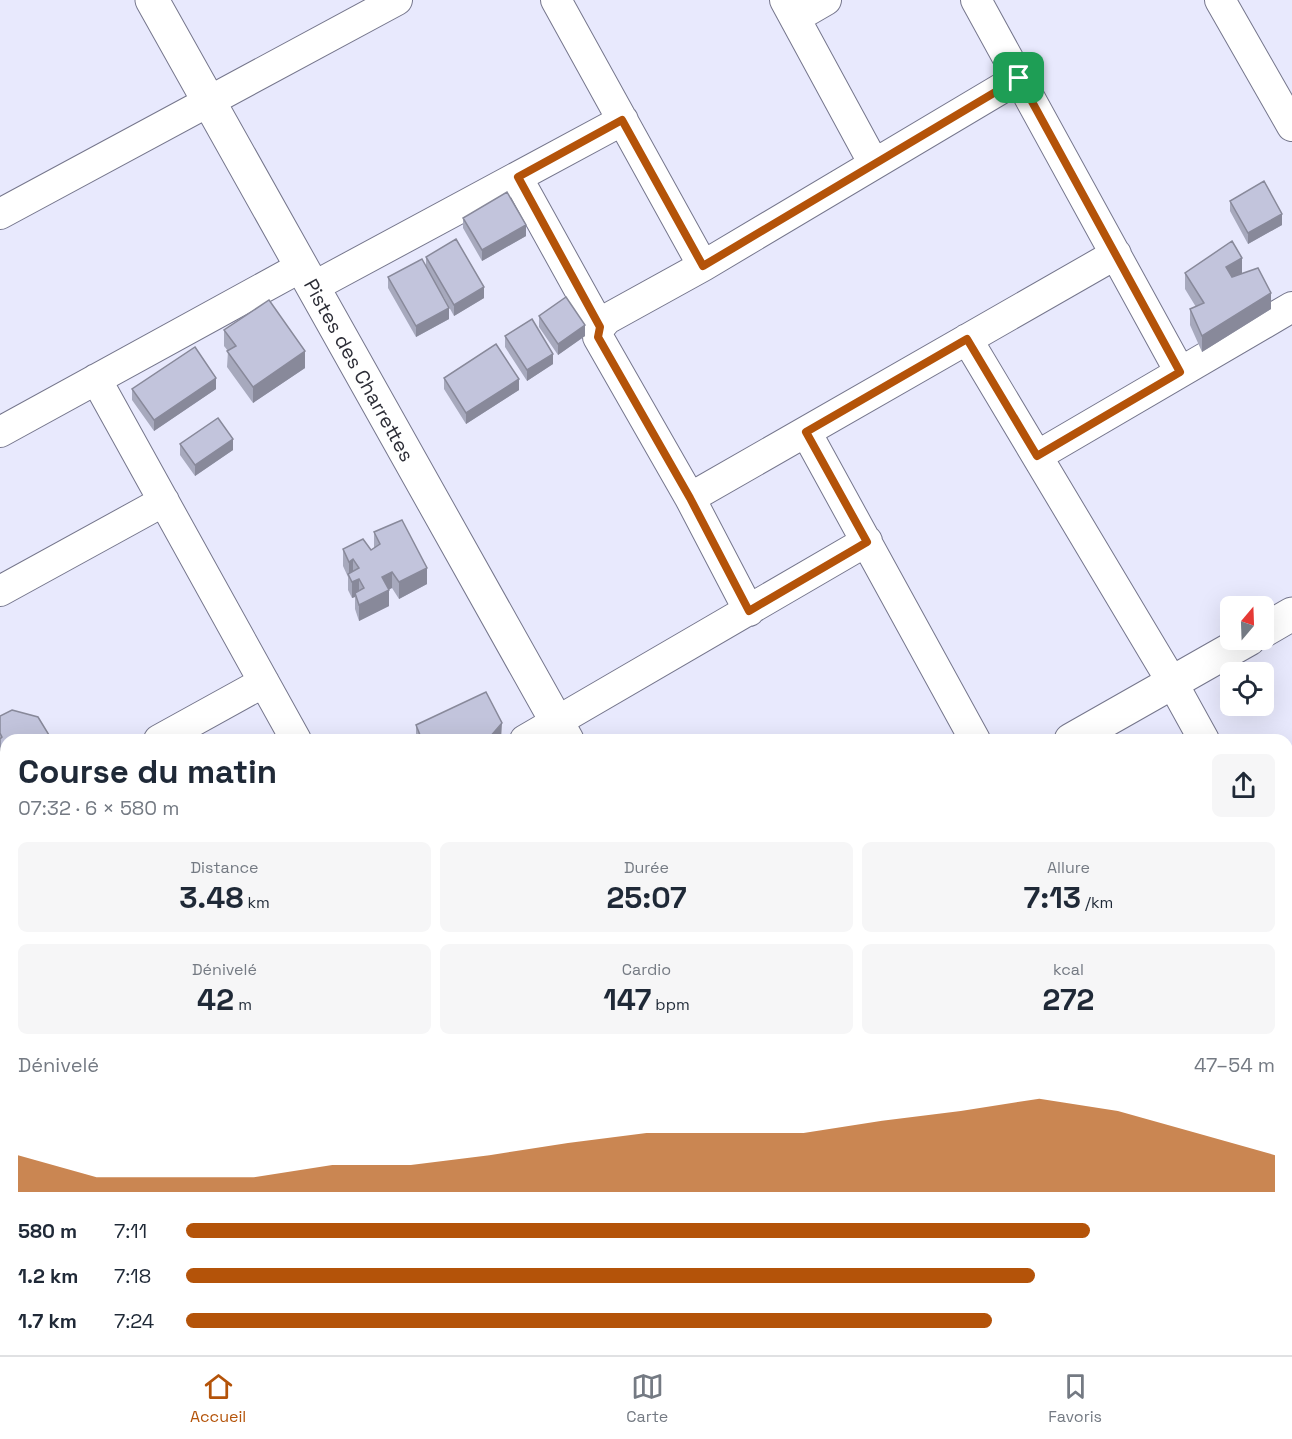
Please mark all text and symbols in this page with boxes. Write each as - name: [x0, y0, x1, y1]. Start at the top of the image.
- pin: [993, 52, 1044, 103]
- icon: arrive: [1002, 61, 1035, 94]
- street label: Pistes des Charrettes: [298, 274, 420, 466]
- north arrow: [1220, 596, 1274, 650]
- map controls: [1220, 596, 1274, 716]
- button: locate: [1220, 662, 1274, 716]
- text: Course du matin: [18, 751, 277, 793]
- button: share: [1212, 754, 1275, 817]
- text: 07:32 · 6 × 580 m: [18, 795, 179, 821]
- text: Distance: [190, 857, 259, 878]
- text: Durée: [624, 857, 669, 878]
- text: Allure: [1047, 857, 1090, 878]
- text: 3.48: [179, 878, 243, 917]
- text: 25:07: [606, 878, 687, 917]
- text: 7:13: [1024, 878, 1081, 917]
- text: km: [243, 892, 270, 913]
- text: /km: [1081, 892, 1113, 913]
- text: Dénivelé: [192, 959, 257, 980]
- text: Cardio: [622, 959, 671, 980]
- text: kcal: [1053, 959, 1084, 980]
- text: 42: [197, 980, 234, 1019]
- text: 147: [603, 980, 651, 1019]
- text: 272: [1043, 980, 1094, 1019]
- text: m: [234, 994, 252, 1015]
- text: bpm: [651, 994, 690, 1015]
- text: Dénivelé: [18, 1052, 99, 1078]
- text: 47–54 m: [1194, 1052, 1275, 1078]
- text: 580 m: [18, 1218, 77, 1244]
- text: 7:11: [114, 1218, 147, 1244]
- text: 1.2 km: [18, 1263, 78, 1289]
- text: 7:18: [114, 1263, 151, 1289]
- text: 1.7 km: [18, 1308, 77, 1334]
- text: 7:24: [114, 1308, 154, 1334]
- tab: Accueil: [190, 1370, 246, 1427]
- tab: Carte: [626, 1370, 668, 1427]
- tab: Favoris: [1048, 1370, 1102, 1427]

